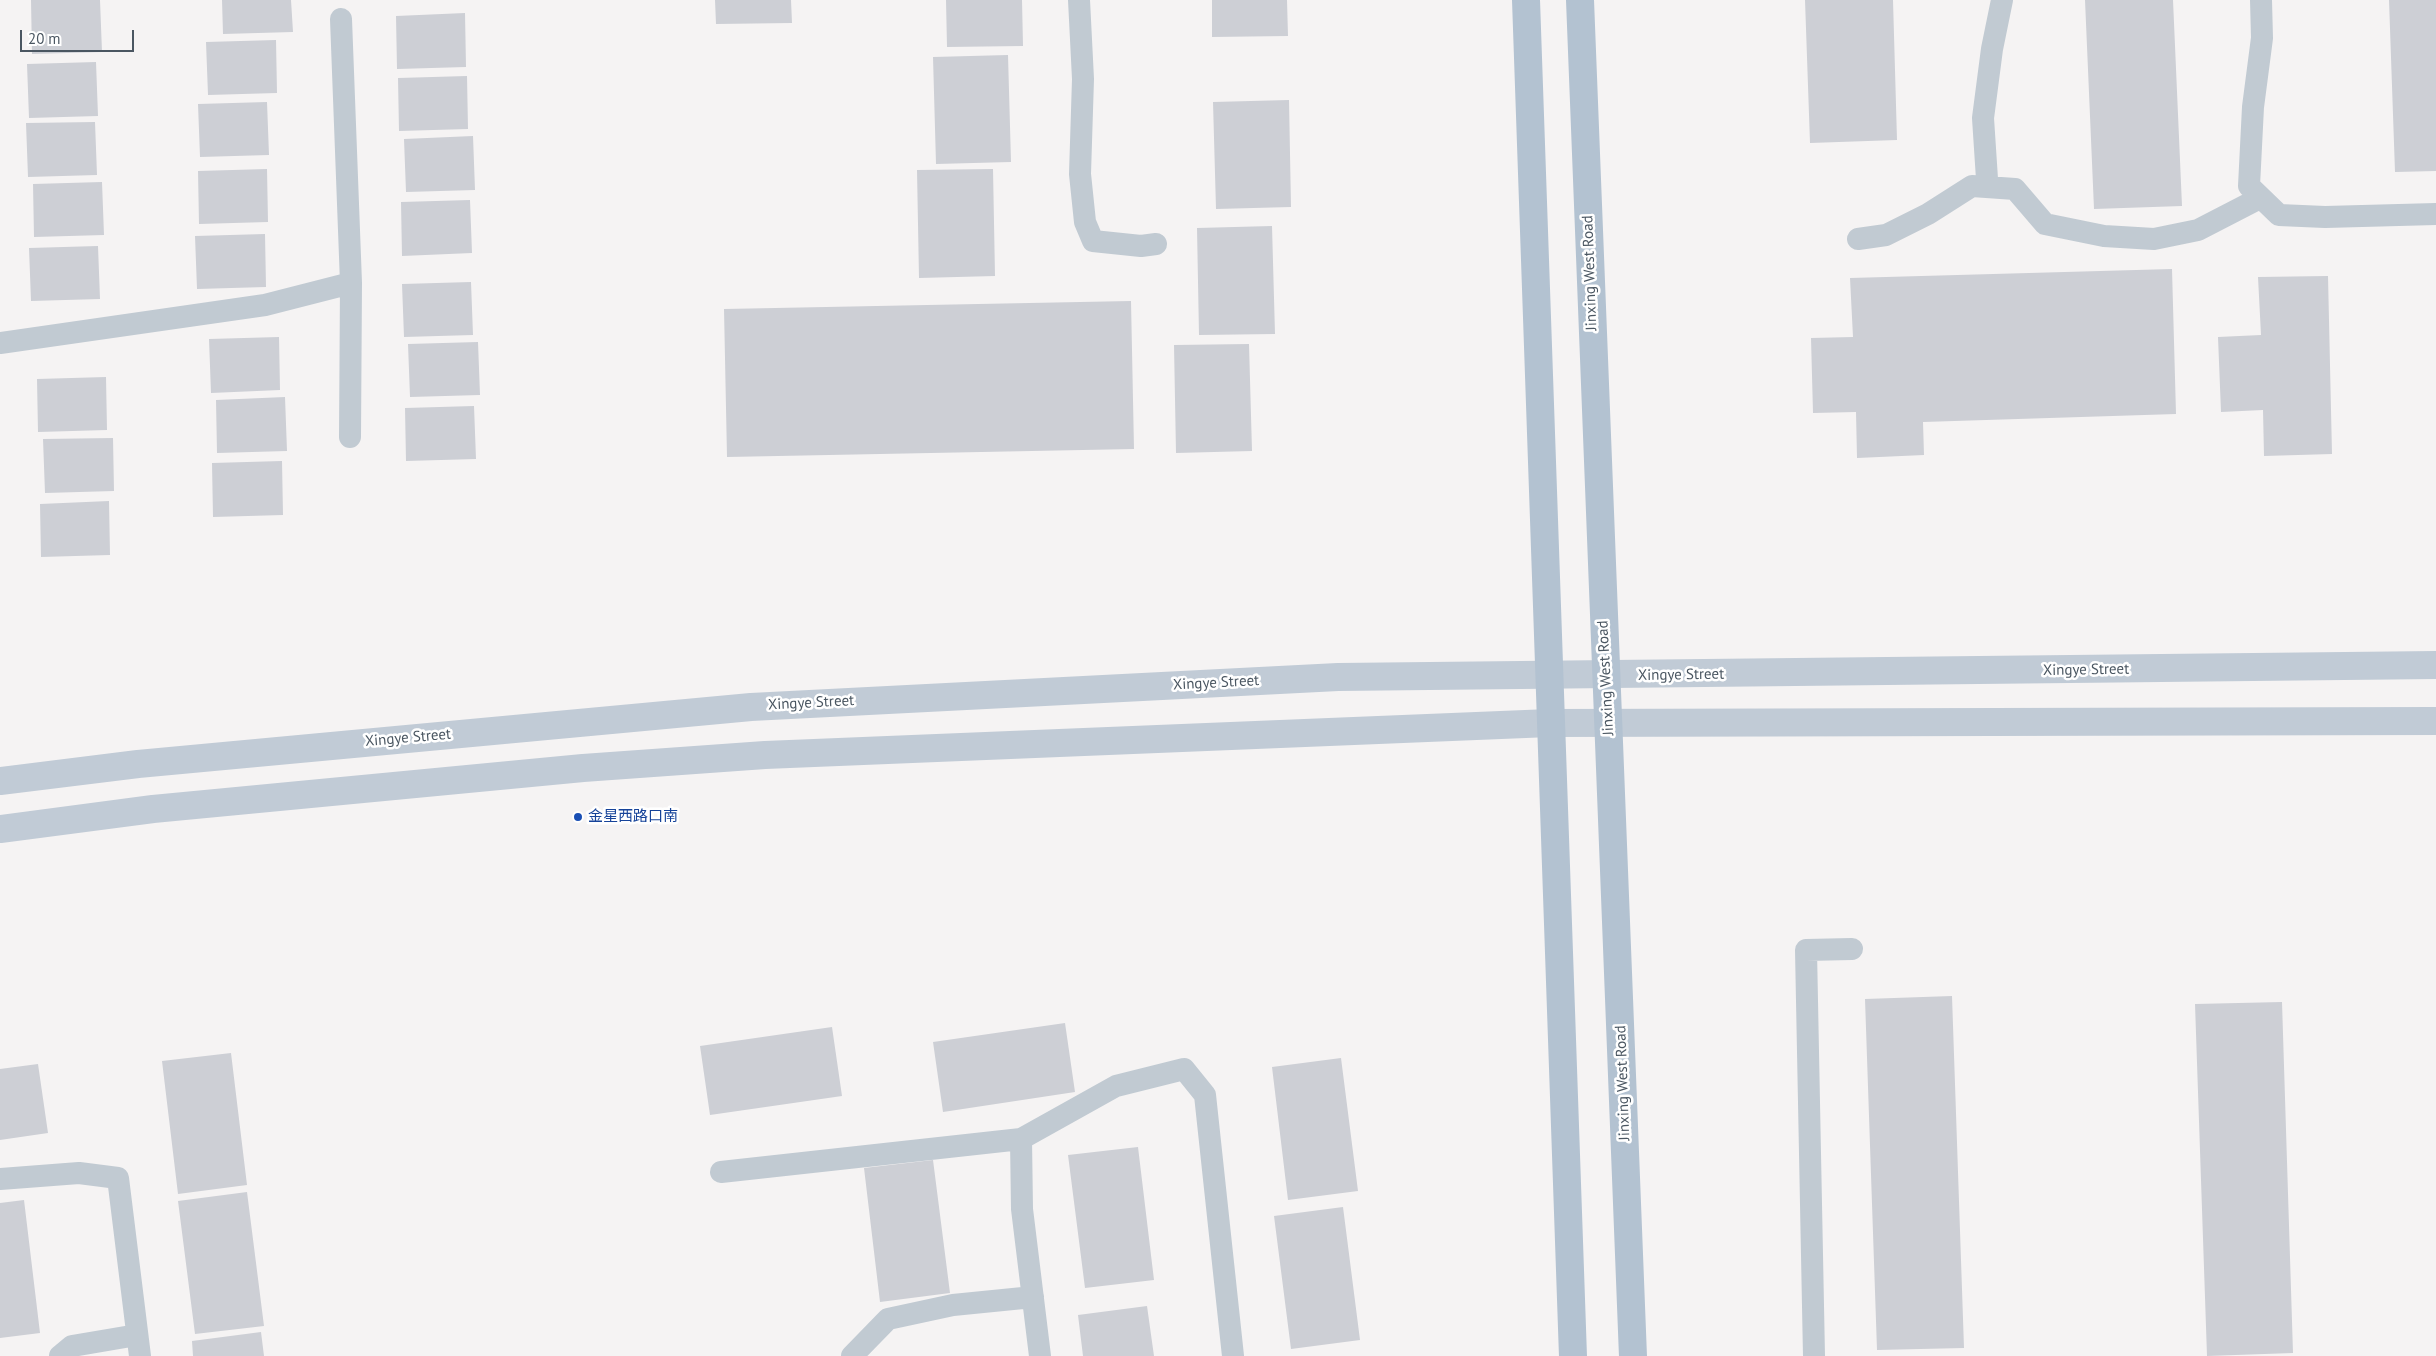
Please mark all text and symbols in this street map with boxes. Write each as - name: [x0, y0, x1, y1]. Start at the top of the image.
- scale bar: [22, 20, 136, 52]
- text: 20 m: [28, 29, 61, 48]
- street label: Jinxing West Road: [1579, 215, 1601, 331]
- street label: Jinxing West Road: [1594, 620, 1618, 736]
- street label: Xingye Street: [2043, 660, 2129, 680]
- street label: Xingye Street: [1638, 665, 1724, 685]
- street label: Xingye Street: [1172, 672, 1260, 694]
- street label: Xingye Street: [767, 692, 855, 714]
- street label: Xingye Street: [364, 725, 452, 751]
- place label: 金星西路口南: [588, 808, 678, 826]
- marker: 金星西路口南: [572, 811, 584, 823]
- street label: Jinxing West Road: [1612, 1025, 1634, 1141]

